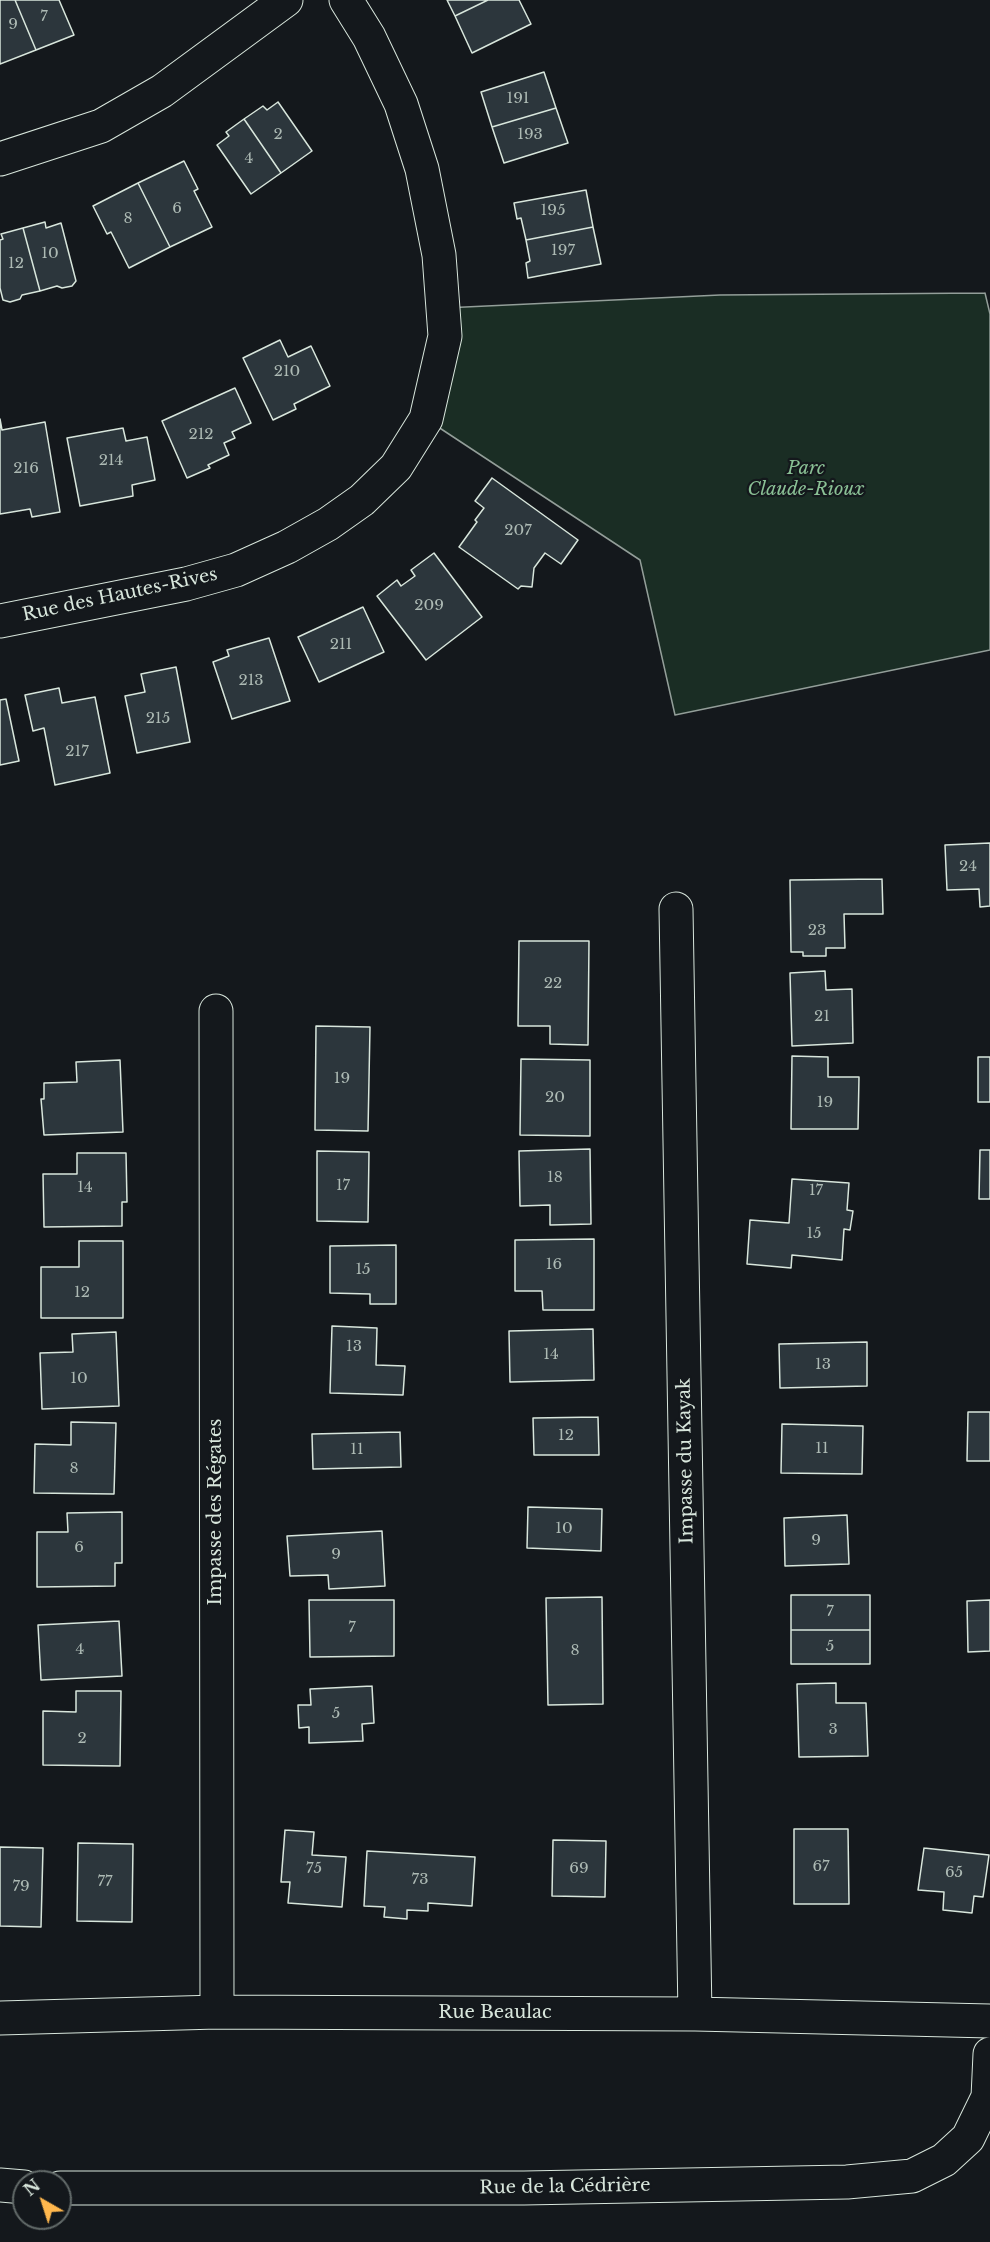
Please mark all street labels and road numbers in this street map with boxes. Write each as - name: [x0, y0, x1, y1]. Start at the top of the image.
- street label: Rue des Hautes-Rives: [20, 564, 220, 626]
- street label: Impasse du Kayak: [674, 1378, 698, 1544]
- street label: Impasse des Régates: [205, 1418, 227, 1606]
- street label: Rue Beaulac: [438, 2002, 552, 2024]
- street label: Rue de la Cédrière: [479, 2175, 651, 2199]

